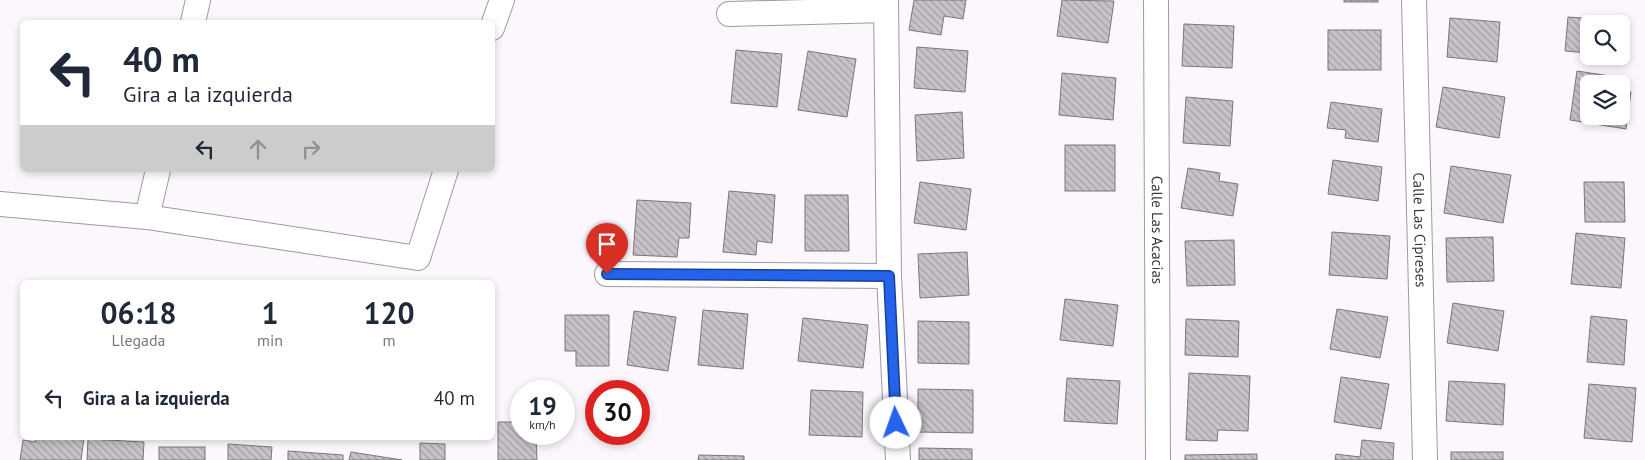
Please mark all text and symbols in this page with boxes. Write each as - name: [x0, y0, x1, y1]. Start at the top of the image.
- map controls: [1580, 15, 1630, 125]
- button: search: [1580, 15, 1630, 65]
- text: 40 m: [123, 36, 200, 82]
- icon: left: [40, 40, 105, 105]
- button: layers: [1580, 75, 1630, 125]
- text: Gira a la izquierda: [123, 80, 293, 108]
- icon: left: [191, 135, 219, 163]
- icon: ahead: [244, 135, 272, 163]
- icon: right: [297, 135, 325, 163]
- street label: Calle Las Cipreses: [1409, 172, 1431, 288]
- street label: Calle Las Acacias: [1148, 176, 1167, 284]
- pin: [586, 223, 628, 274]
- icon: arrive: [593, 230, 621, 258]
- text: 06:18: [100, 293, 177, 332]
- text: 1: [262, 293, 279, 332]
- text: 120: [363, 293, 415, 332]
- text: Llegada: [112, 330, 165, 350]
- text: min: [257, 330, 283, 350]
- text: m: [383, 330, 396, 350]
- speed limit sign: 30: [585, 380, 650, 445]
- icon: left: [40, 384, 68, 412]
- text: Gira a la izquierda: [83, 386, 230, 410]
- text: 40 m: [434, 386, 475, 410]
- text: 19: [528, 390, 557, 422]
- position arrow: [869, 396, 921, 448]
- text: km/h: [529, 417, 556, 432]

